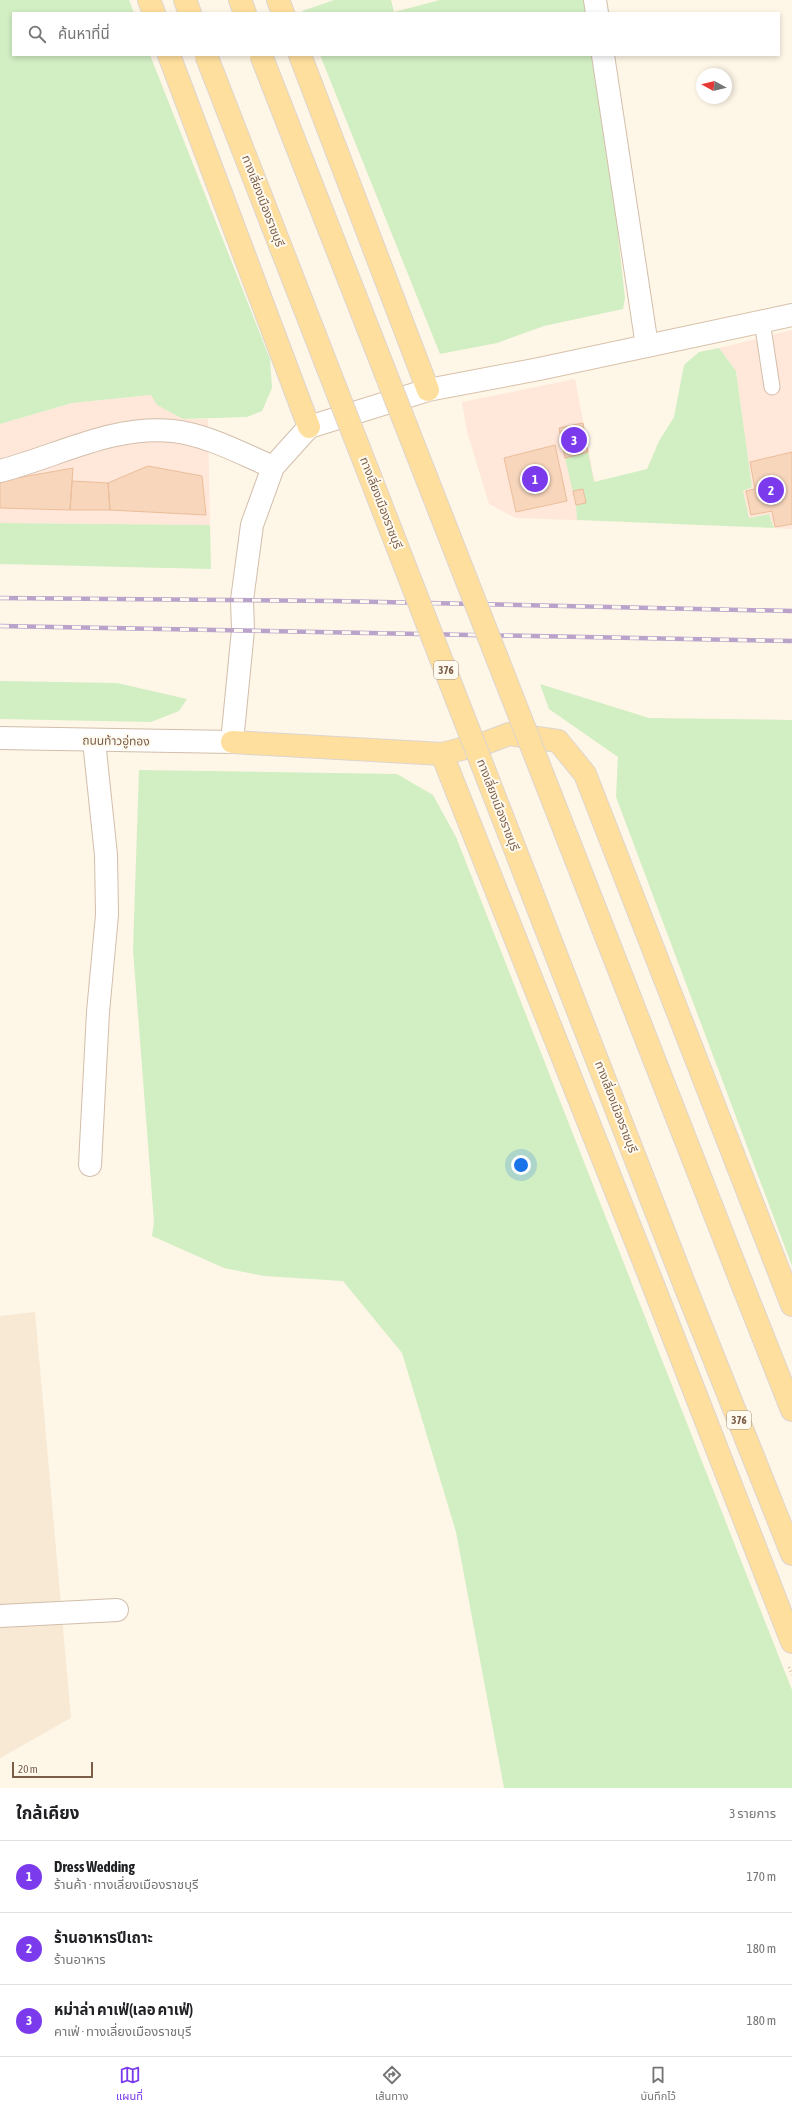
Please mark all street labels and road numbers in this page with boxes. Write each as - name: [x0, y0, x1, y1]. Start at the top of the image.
- street label: ทางเลี่ยงเมืองราชบุรี: [239, 152, 289, 249]
- street label: ทางเลี่ยงเมืองราชบุรี: [357, 454, 407, 551]
- road number: 376: [434, 661, 458, 679]
- street label: ถนนท้าวอู่ทอง: [82, 733, 150, 749]
- street label: ทางเลี่ยงเมืองราชบุรี: [474, 756, 524, 853]
- street label: ทางเลี่ยงเมืองราชบุรี: [592, 1058, 642, 1155]
- road number: 376: [727, 1411, 751, 1429]

